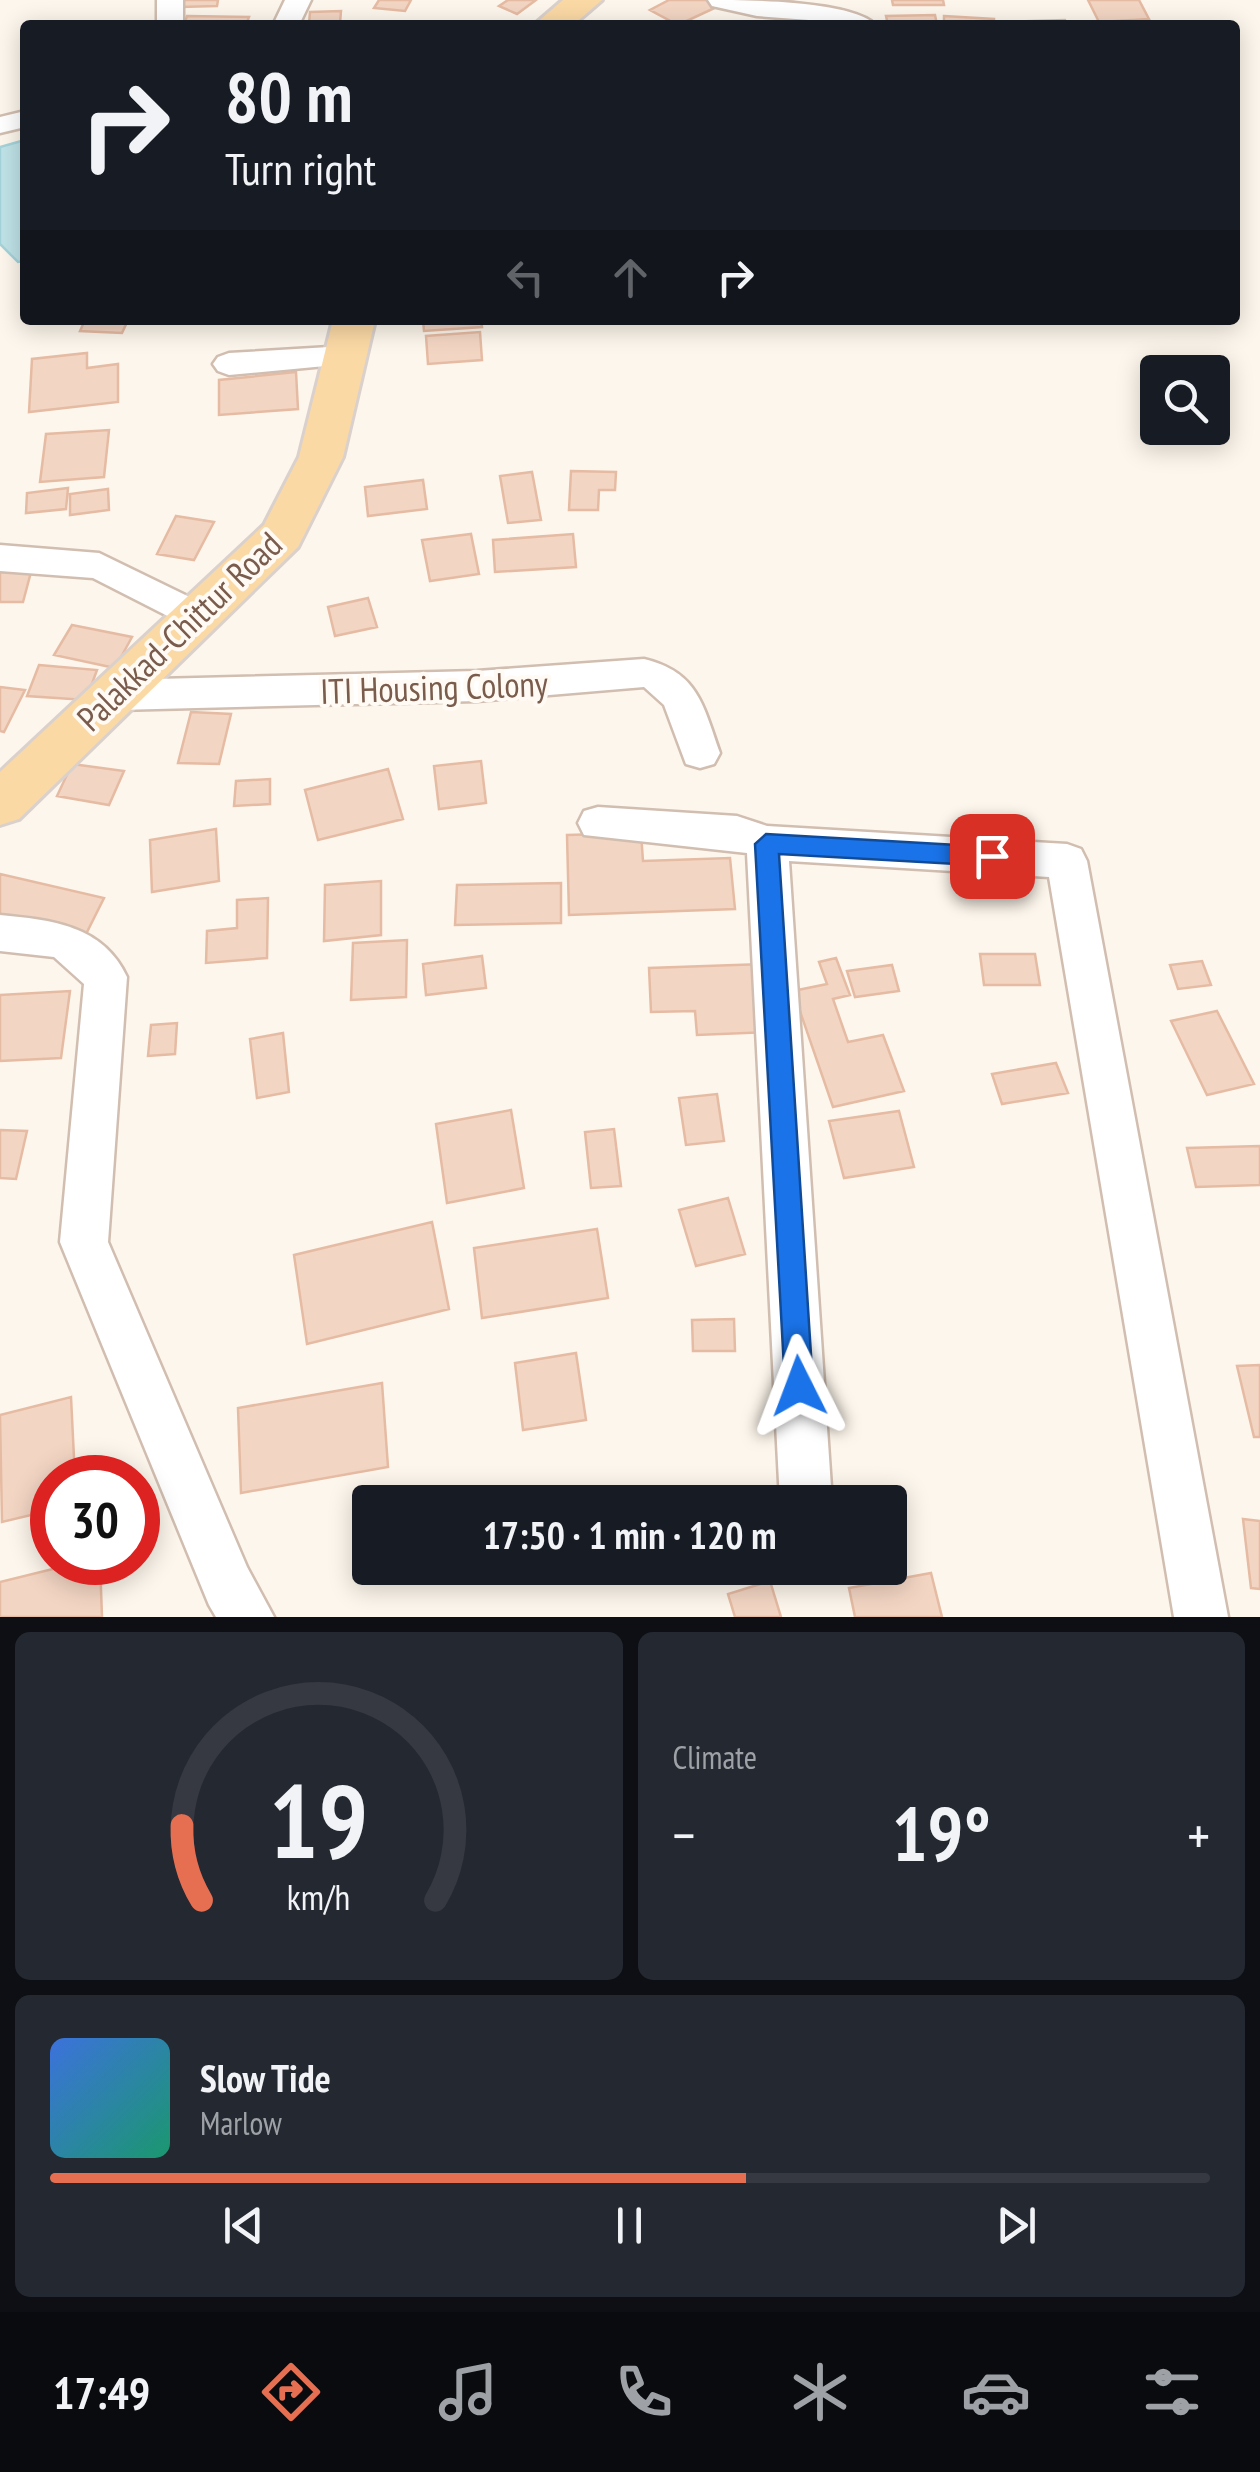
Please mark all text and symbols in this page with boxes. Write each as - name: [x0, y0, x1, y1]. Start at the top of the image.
- text: 80 m: [225, 51, 353, 141]
- icon: right: [60, 60, 190, 190]
- text: Turn right: [225, 139, 376, 197]
- icon: left: [498, 250, 553, 305]
- icon: ahead: [603, 250, 658, 305]
- icon: right: [708, 250, 763, 305]
- map controls: [1140, 355, 1230, 445]
- button: search: [1140, 355, 1230, 445]
- street label: Palakkad-Chittur Road: [67, 521, 291, 741]
- street label: ITI Housing Colony: [319, 660, 549, 714]
- pin: [950, 814, 1035, 899]
- icon: arrive: [965, 829, 1020, 884]
- position arrow: [747, 1334, 851, 1438]
- speed limit sign: 30: [30, 1455, 160, 1585]
- text: 17:50 · 1 min · 120 m: [483, 1510, 776, 1559]
- text: Climate: [673, 1736, 757, 1778]
- text: 19: [269, 1752, 368, 1887]
- text: 19°: [892, 1785, 991, 1882]
- text: −: [673, 1799, 695, 1870]
- text: +: [1187, 1799, 1210, 1870]
- text: km/h: [287, 1874, 350, 1920]
- text: Slow Tide: [200, 2053, 331, 2102]
- text: Marlow: [200, 2102, 282, 2144]
- icon: previous: [216, 2198, 271, 2253]
- icon: pause: [602, 2198, 657, 2253]
- icon: next: [989, 2198, 1044, 2253]
- icon: directions: [256, 2357, 326, 2427]
- icon: music: [433, 2357, 503, 2427]
- icon: phone: [609, 2357, 679, 2427]
- icon: climate: [785, 2357, 855, 2427]
- icon: car: [961, 2357, 1031, 2427]
- icon: filters: [1137, 2357, 1207, 2427]
- text: 17:49: [53, 2363, 150, 2421]

